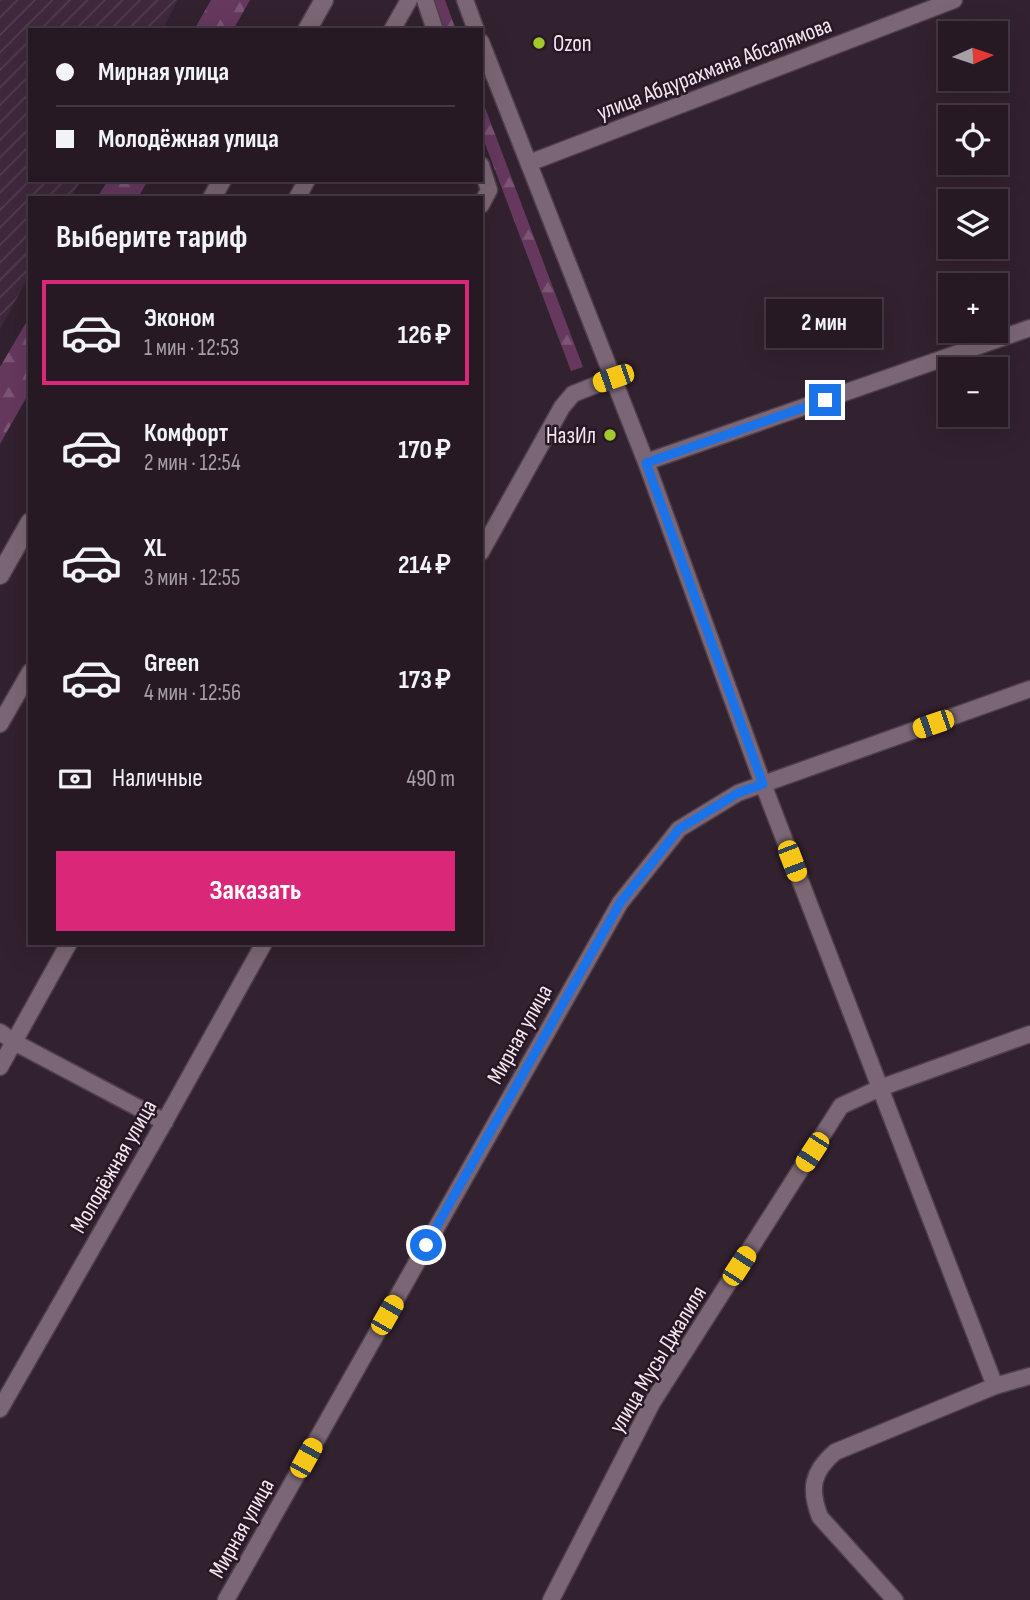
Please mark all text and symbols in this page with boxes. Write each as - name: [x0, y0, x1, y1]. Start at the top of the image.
- street label: улица Абдурахмана Абсалямова: [593, 11, 836, 127]
- north arrow: [938, 21, 1008, 91]
- map controls: [938, 21, 1008, 427]
- place label: Ozon: [553, 30, 592, 58]
- marker: Ozon: [531, 35, 547, 51]
- text: Мирная улица: [98, 57, 229, 88]
- button: locate: [938, 105, 1008, 175]
- text: Молодёжная улица: [98, 124, 279, 155]
- button: layers: [938, 189, 1008, 259]
- text: Выберите тариф: [56, 218, 247, 257]
- button: +: [938, 273, 1008, 343]
- callout: 2 мин: [767, 298, 883, 348]
- icon: car: [60, 301, 123, 364]
- text: Эконом: [144, 303, 215, 334]
- text: 2 мин: [801, 309, 847, 337]
- text: 126 ₽: [398, 320, 451, 351]
- text: 1 мин · 12:53: [144, 334, 239, 362]
- button: −: [938, 357, 1008, 427]
- car: [590, 361, 637, 395]
- route end: [809, 384, 841, 416]
- icon: car: [60, 416, 123, 479]
- text: Комфорт: [144, 418, 228, 449]
- place label: НазИл: [546, 422, 596, 450]
- marker: НазИл: [602, 427, 618, 443]
- text: 170 ₽: [398, 435, 451, 466]
- text: 2 мин · 12:54: [144, 449, 241, 477]
- icon: car: [60, 531, 123, 594]
- text: XL: [144, 533, 166, 564]
- text: 214 ₽: [398, 550, 451, 581]
- text: 3 мин · 12:55: [144, 564, 240, 592]
- icon: car: [60, 646, 123, 709]
- text: Green: [144, 648, 199, 679]
- text: 173 ₽: [399, 665, 451, 696]
- text: 4 мин · 12:56: [144, 679, 241, 707]
- car: [910, 707, 957, 741]
- icon: cash: [56, 760, 94, 798]
- text: Наличные: [112, 763, 203, 794]
- text: 490 m: [406, 765, 455, 793]
- car: [775, 838, 810, 884]
- button: Заказать: [56, 851, 455, 931]
- street label: Мирная улица: [481, 980, 559, 1089]
- street label: Молодёжная улица: [64, 1095, 163, 1238]
- car: [792, 1129, 833, 1175]
- route start: [410, 1229, 442, 1261]
- car: [719, 1243, 760, 1289]
- street label: улица Мусы Джалиля: [603, 1281, 713, 1438]
- car: [368, 1292, 407, 1338]
- car: [287, 1435, 326, 1481]
- street label: Мирная улица: [203, 1474, 281, 1583]

